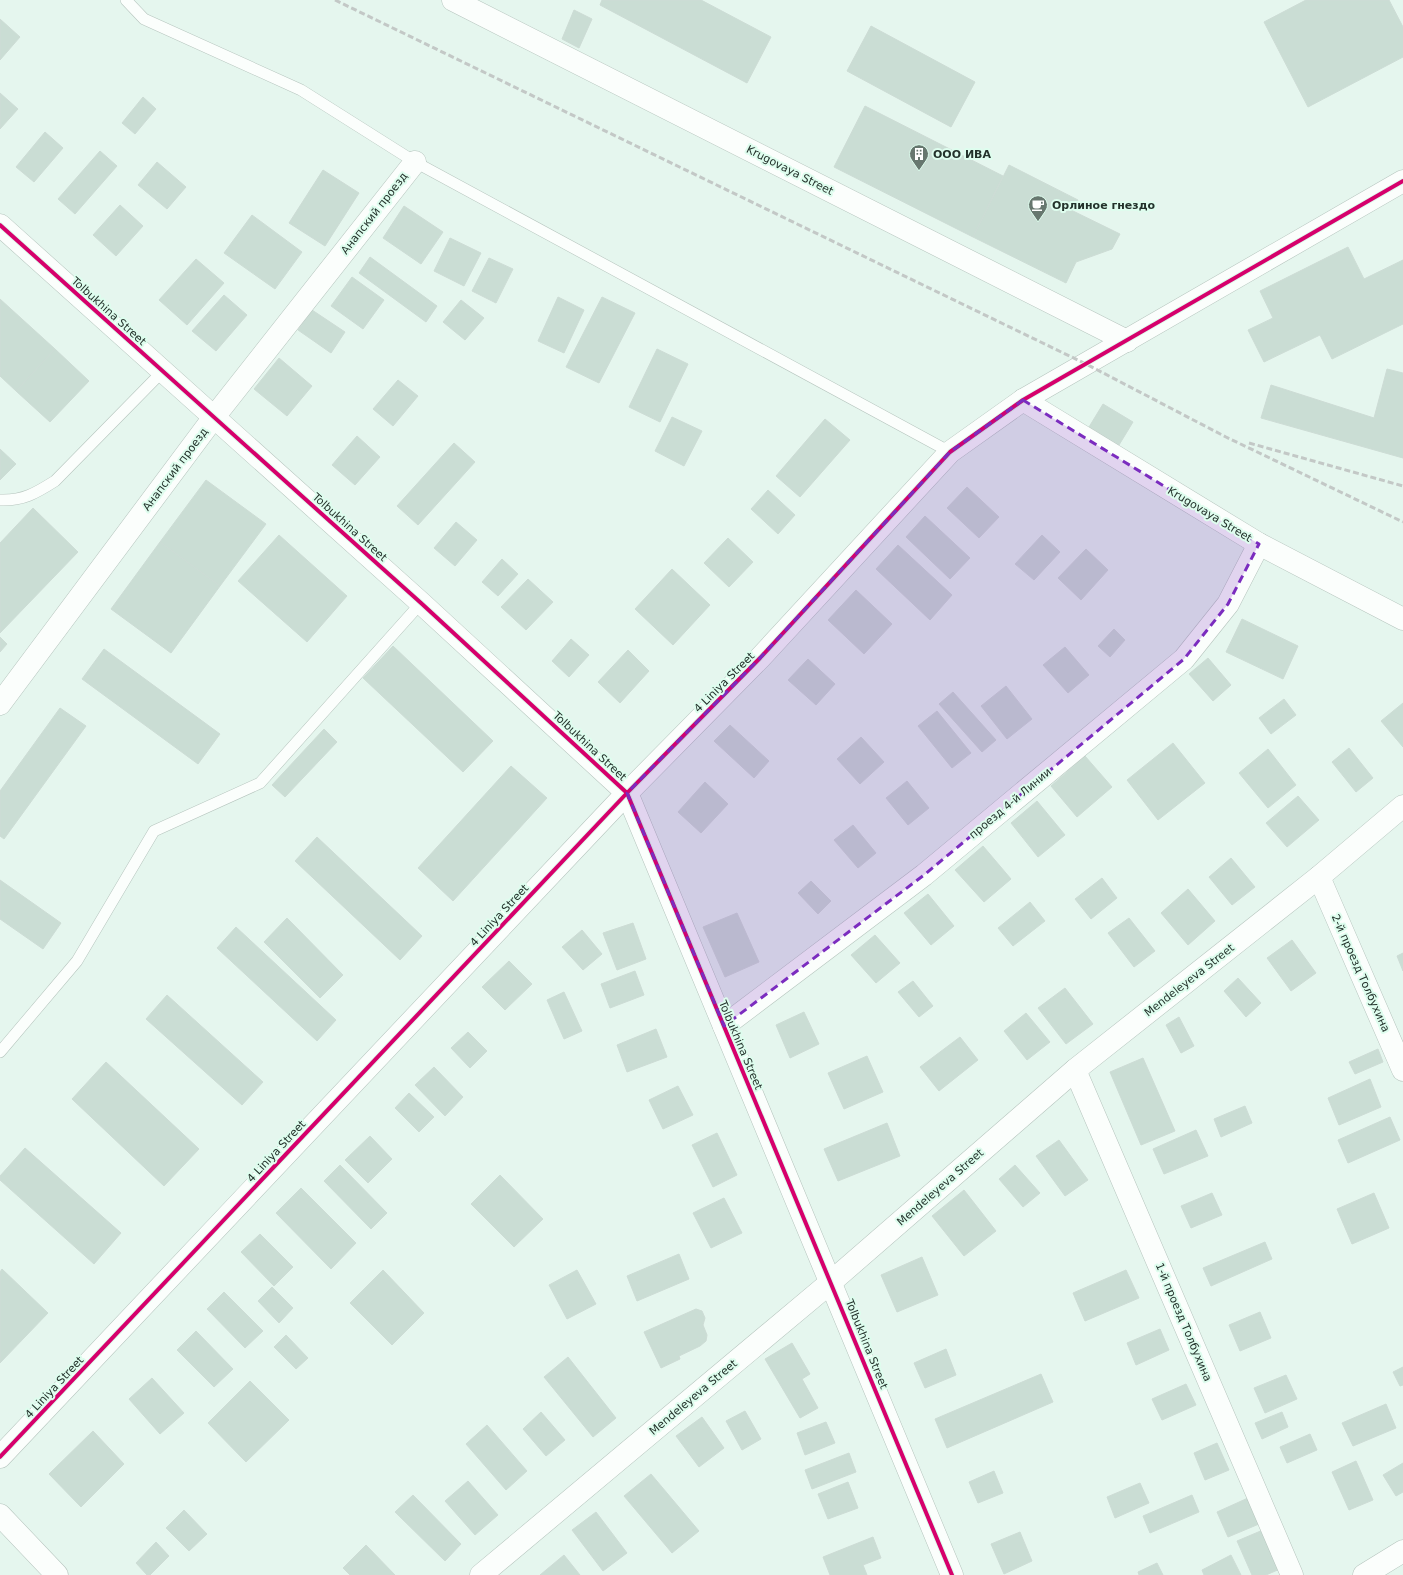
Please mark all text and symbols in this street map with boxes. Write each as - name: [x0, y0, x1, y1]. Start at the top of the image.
- street label: Krugovaya Street: [744, 143, 836, 198]
- building icon: ООО ИВА: [908, 143, 930, 171]
- place label: ООО ИВА: [933, 148, 991, 161]
- street label: Анапский проезд: [338, 169, 411, 257]
- cafe icon: Орлиное гнездо: [1027, 194, 1049, 222]
- place label: Орлиное гнездо: [1052, 199, 1156, 212]
- street label: Tolbukhina Street: [68, 274, 149, 349]
- street label: Анапский проезд: [140, 425, 211, 513]
- street label: Krugovaya Street: [1165, 484, 1255, 545]
- street label: Tolbukhina Street: [309, 490, 390, 565]
- street label: 4 Liniya Street: [692, 649, 758, 715]
- street label: Tolbukhina Street: [550, 708, 630, 784]
- street label: проезд 4-й Линии: [967, 765, 1054, 842]
- street label: 4 Liniya Street: [467, 881, 532, 949]
- street label: 2-й проезд Толбухина: [1329, 912, 1392, 1034]
- street label: Mendeleyeva Street: [1142, 941, 1237, 1019]
- street label: Tolbukhina Street: [715, 998, 765, 1092]
- street label: 4 Liniya Street: [244, 1117, 309, 1185]
- street label: Mendeleyeva Street: [894, 1146, 987, 1228]
- street label: 1-й проезд Толбухина: [1153, 1261, 1214, 1383]
- street label: Tolbukhina Street: [842, 1296, 891, 1392]
- street label: 4 Liniya Street: [22, 1353, 87, 1421]
- street label: Mendeleyeva Street: [647, 1357, 740, 1438]

